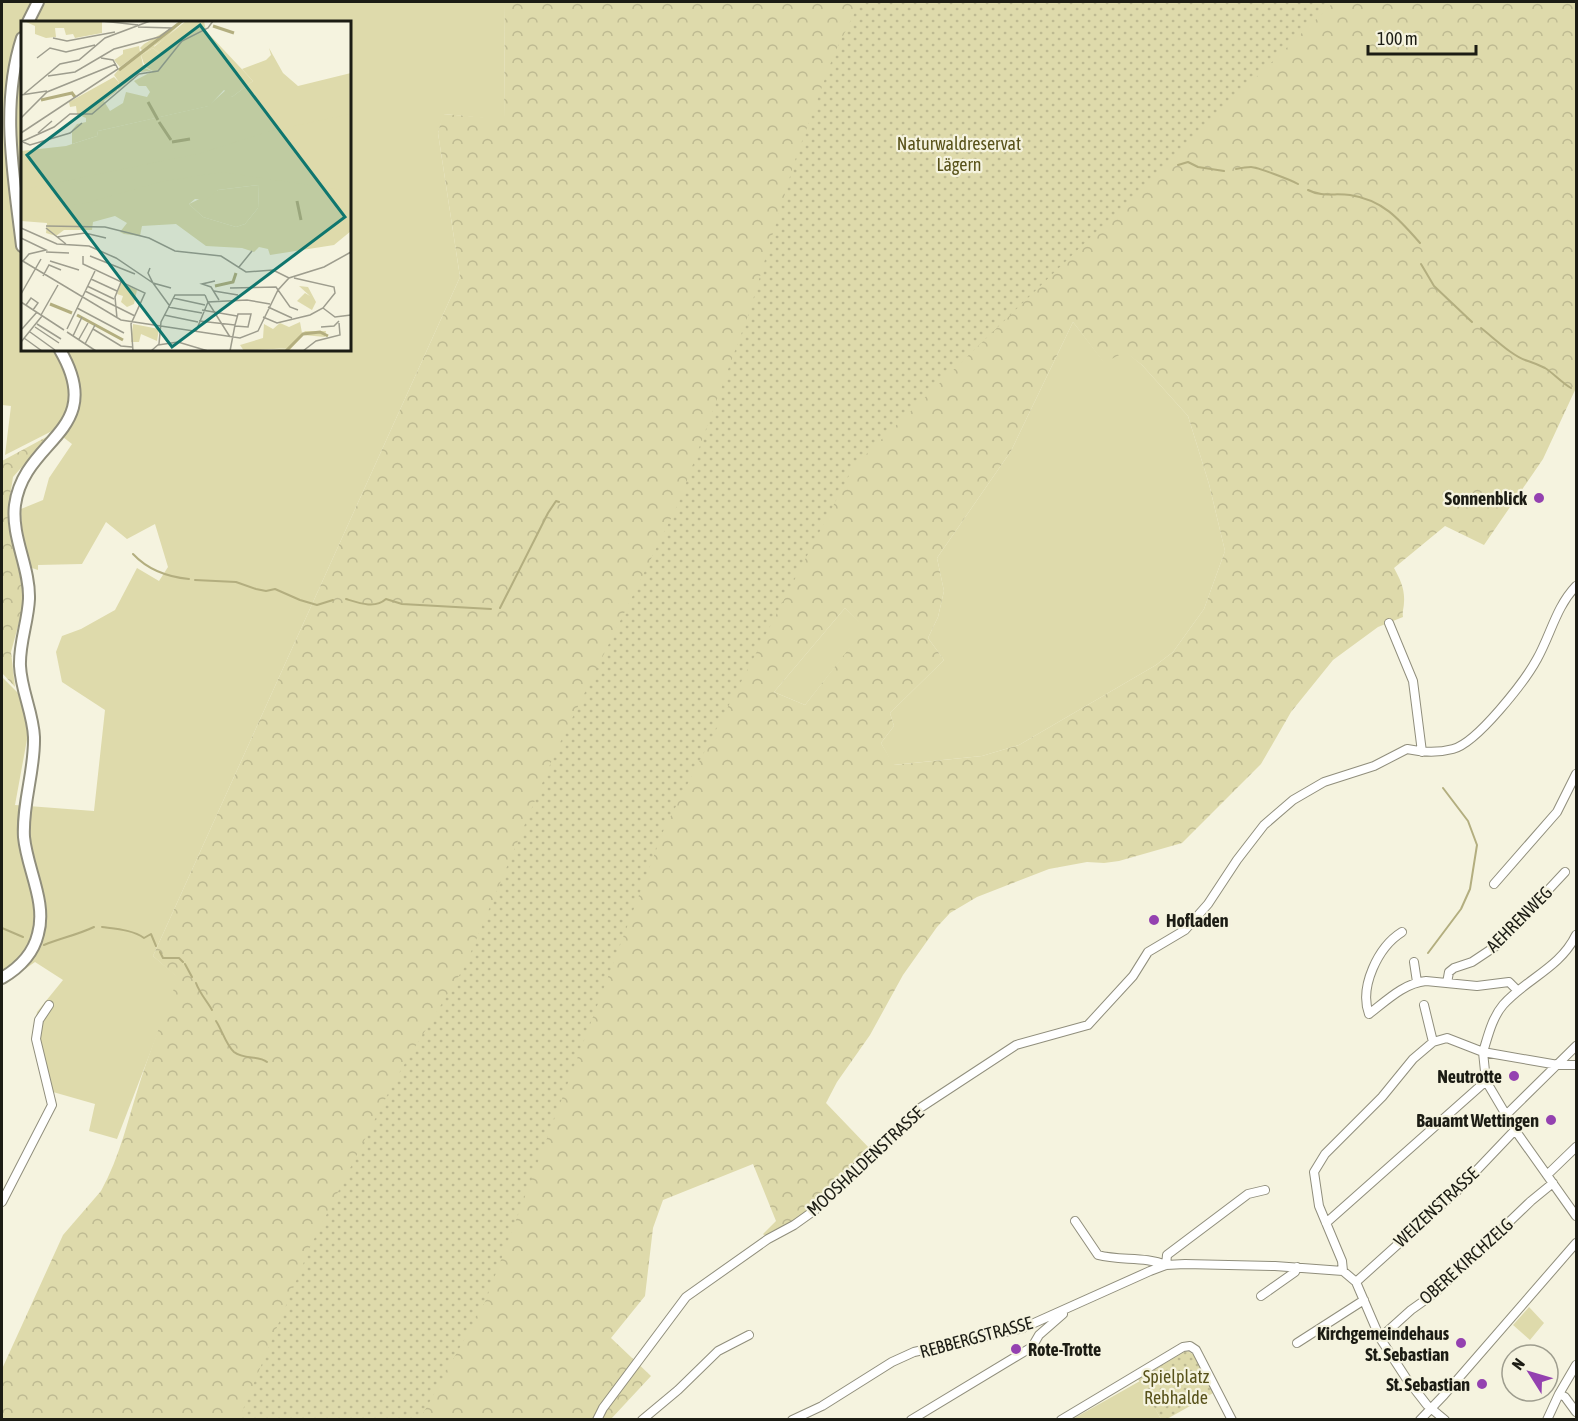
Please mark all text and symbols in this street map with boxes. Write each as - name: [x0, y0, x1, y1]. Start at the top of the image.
- scale bar: [1368, 18, 1476, 56]
- inset map: [21, 21, 351, 351]
- text: 100 m: [1377, 28, 1418, 49]
- park label: Naturwaldreservat Lägern: [897, 133, 1021, 175]
- place label: Sonnenblick: [1445, 488, 1528, 509]
- marker: Sonnenblick: [1532, 491, 1546, 505]
- street label: AEHRENWEG: [1482, 882, 1556, 956]
- place label: Hofladen: [1166, 910, 1229, 931]
- marker: Hofladen: [1147, 913, 1161, 927]
- place label: Neutrotte: [1437, 1066, 1502, 1087]
- marker: Neutrotte: [1507, 1069, 1521, 1083]
- street label: MOOSHALDENSTRASSE: [803, 1101, 928, 1220]
- place label: Bauamt Wettingen: [1416, 1110, 1539, 1131]
- marker: Bauamt Wettingen: [1544, 1113, 1558, 1127]
- street label: WEIZENSTRASSE: [1389, 1162, 1483, 1251]
- street label: OBERE KIRCHZELG: [1415, 1214, 1517, 1308]
- street label: REBBERGSTRASSE: [917, 1312, 1035, 1362]
- place label: Kirchgemeindehaus St. Sebastian: [1317, 1323, 1450, 1365]
- marker: Kirchgemeindehaus St. Sebastian: [1454, 1336, 1468, 1350]
- place label: Rote-Trotte: [1028, 1339, 1101, 1360]
- marker: Rote-Trotte: [1009, 1342, 1023, 1356]
- north arrow: [1500, 1343, 1560, 1403]
- text: N: [1508, 1355, 1528, 1373]
- park label: Spielplatz Rebhalde: [1143, 1366, 1210, 1408]
- place label: St. Sebastian: [1386, 1374, 1470, 1395]
- marker: St. Sebastian: [1475, 1377, 1489, 1391]

